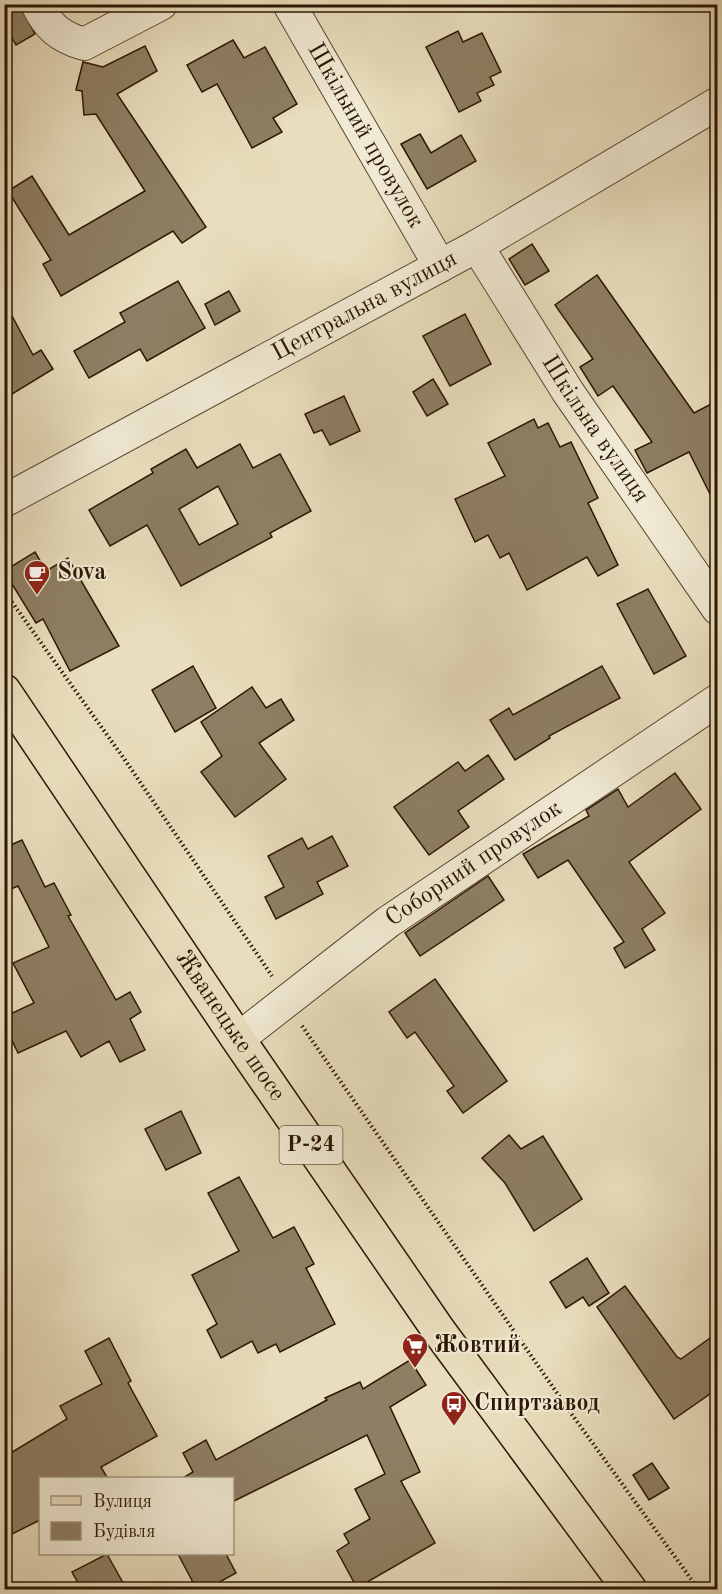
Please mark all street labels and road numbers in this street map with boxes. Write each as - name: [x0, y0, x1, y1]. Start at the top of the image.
- street label: Шкільний провулок: [302, 39, 428, 232]
- street label: Центральна вулиця: [268, 247, 461, 366]
- street label: Шкільна вулиця: [537, 352, 653, 508]
- street label: Соборний провулок: [382, 796, 566, 932]
- street label: Жванецьке шосе: [170, 946, 289, 1106]
- road number: Р-24: [280, 1126, 342, 1164]

